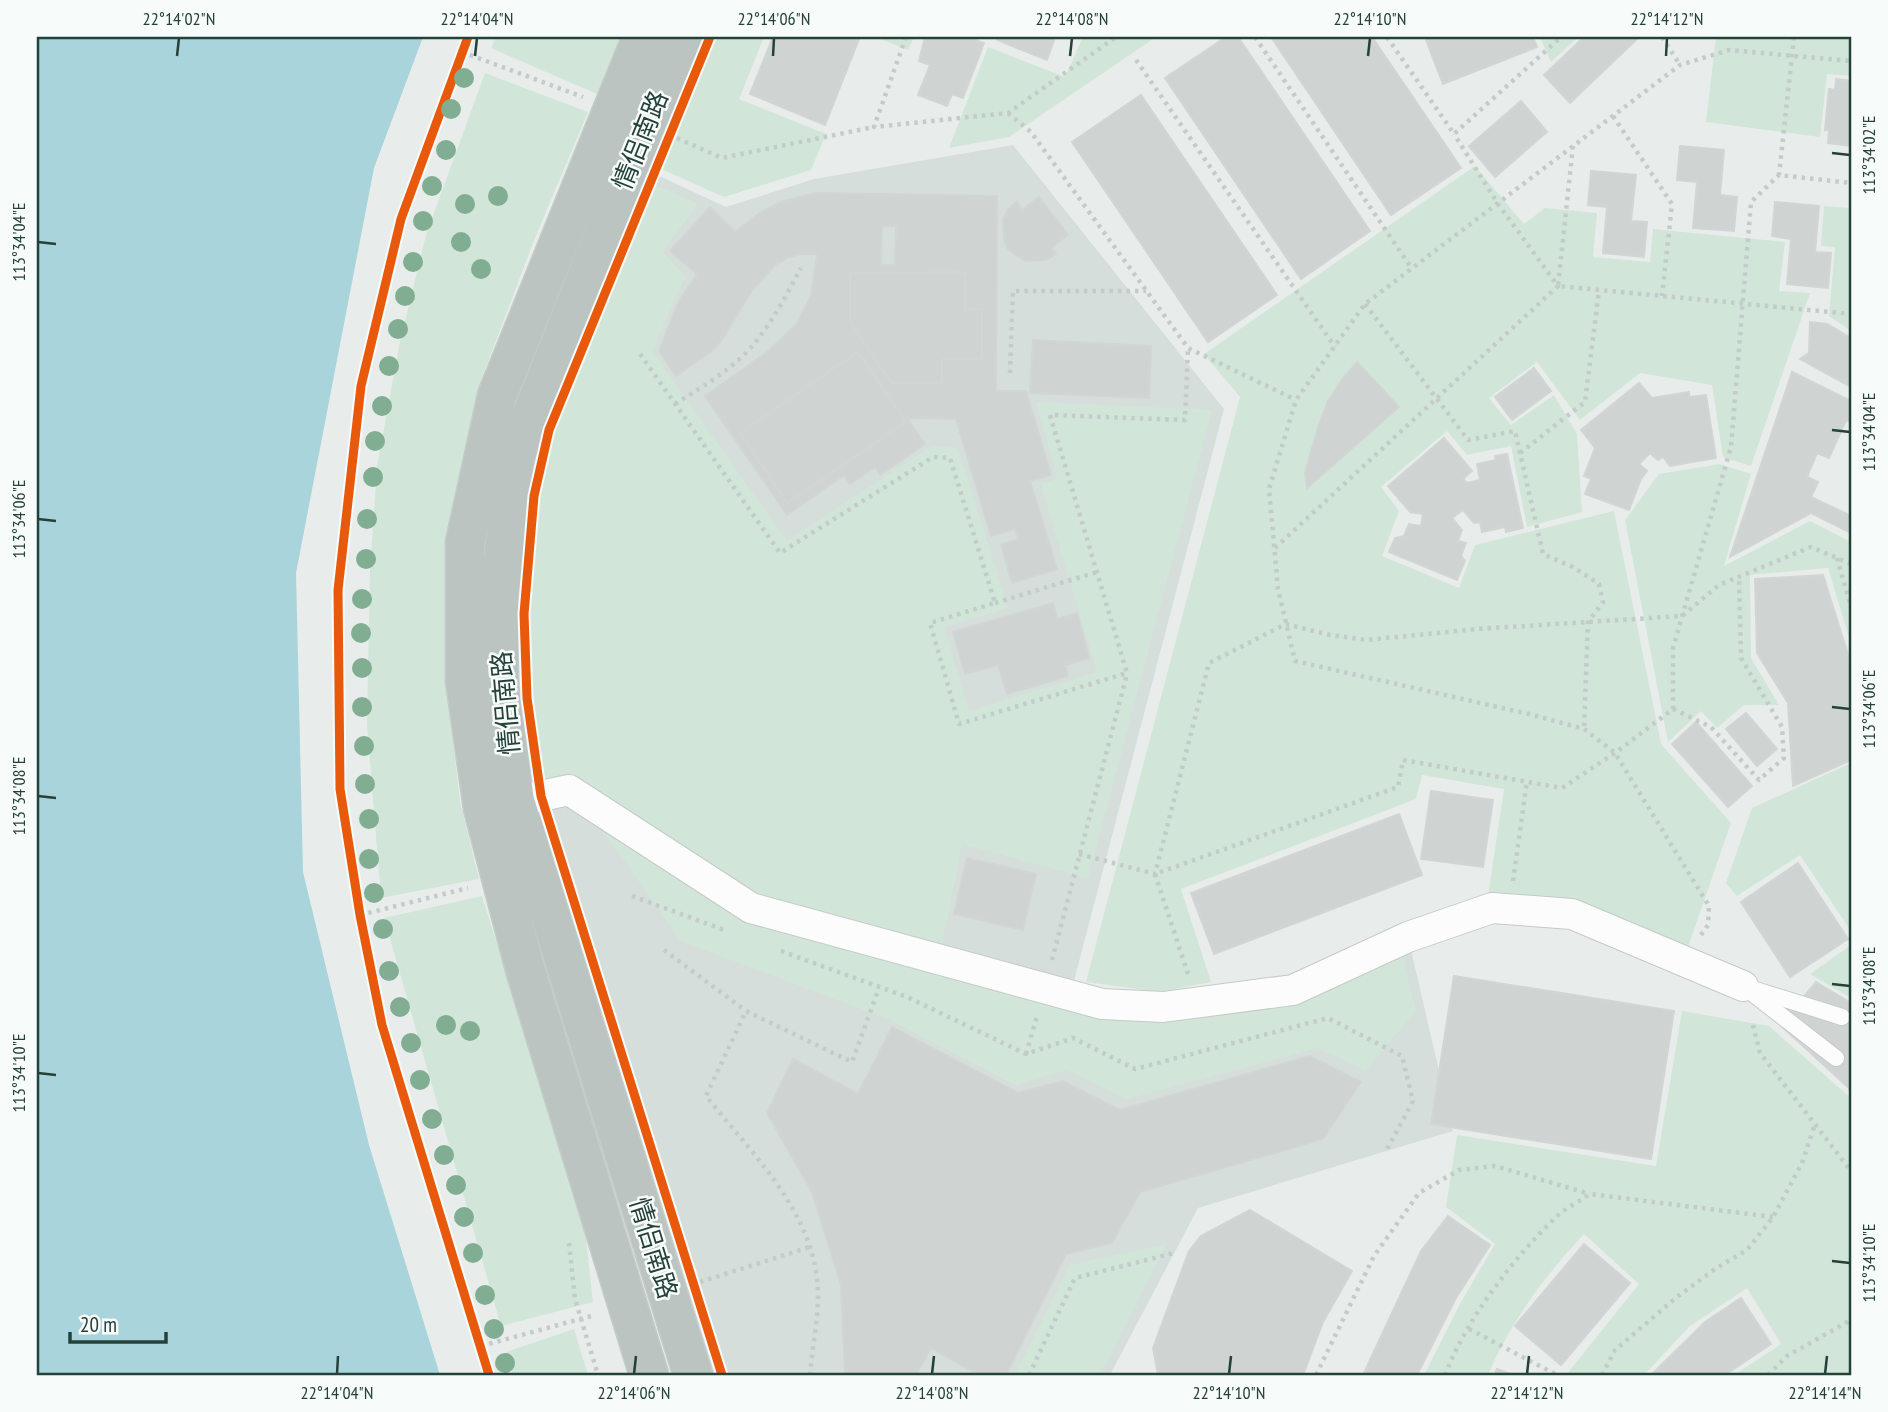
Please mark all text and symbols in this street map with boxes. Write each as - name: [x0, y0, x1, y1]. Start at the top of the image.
- text: 22°14'02"N: [143, 7, 215, 30]
- text: 22°14'04"N: [441, 7, 513, 30]
- text: 22°14'06"N: [738, 7, 810, 30]
- text: 22°14'08"N: [1036, 7, 1108, 30]
- text: 22°14'10"N: [1334, 7, 1406, 30]
- text: 22°14'12"N: [1631, 7, 1703, 30]
- street label: 情侣南路: [605, 86, 675, 194]
- text: 113°34'02"E: [1857, 116, 1880, 194]
- text: 113°34'04"E: [7, 203, 30, 281]
- text: 113°34'04"E: [1857, 393, 1880, 471]
- text: 113°34'06"E: [7, 480, 30, 558]
- street label: 情侣南路: [484, 650, 526, 756]
- text: 113°34'06"E: [1857, 670, 1880, 748]
- text: 113°34'08"E: [7, 757, 30, 835]
- text: 113°34'08"E: [1857, 947, 1880, 1025]
- text: 113°34'10"E: [7, 1034, 30, 1112]
- street label: 情侣南路: [623, 1193, 685, 1303]
- text: 113°34'10"E: [1857, 1224, 1880, 1302]
- scale bar: [70, 1300, 166, 1344]
- text: 20 m: [80, 1311, 117, 1338]
- text: 22°14'04"N: [301, 1381, 373, 1404]
- text: 22°14'06"N: [598, 1381, 670, 1404]
- text: 22°14'08"N: [896, 1381, 968, 1404]
- text: 22°14'10"N: [1193, 1381, 1265, 1404]
- text: 22°14'12"N: [1491, 1381, 1563, 1404]
- text: 22°14'14"N: [1789, 1381, 1861, 1404]

